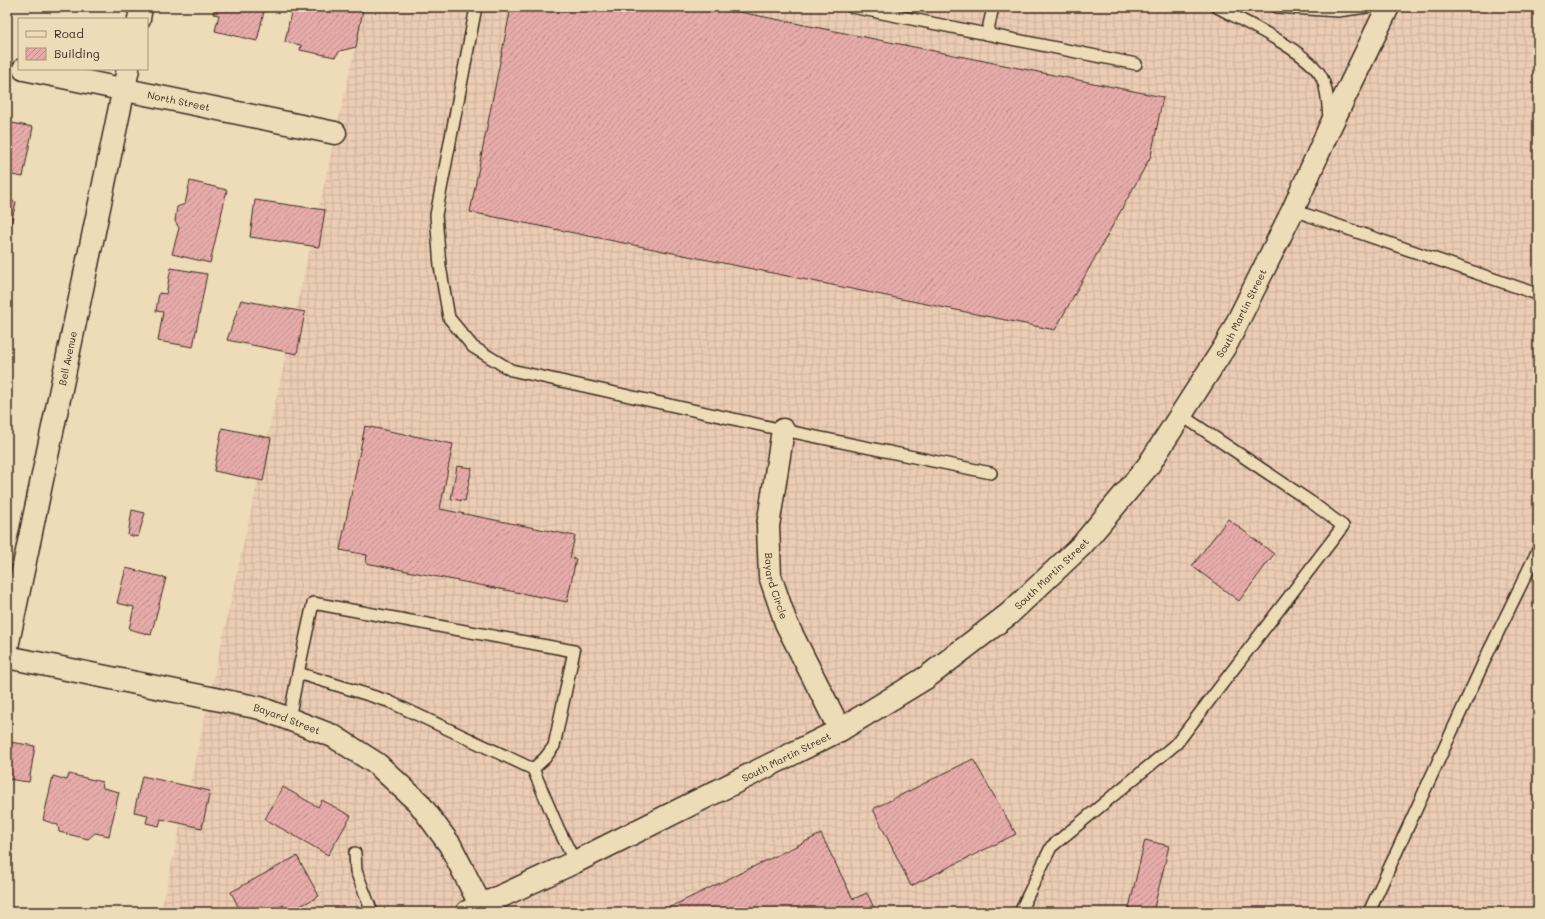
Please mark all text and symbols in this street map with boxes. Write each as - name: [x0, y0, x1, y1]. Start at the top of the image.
- legend: [18, 18, 148, 70]
- text: Road: [54, 25, 84, 41]
- text: Building: [54, 45, 100, 61]
- street label: North Street: [146, 88, 211, 114]
- street label: South Martin Street: [1213, 267, 1270, 360]
- street label: Bell Avenue: [55, 330, 80, 387]
- street label: South Martin Street: [1011, 535, 1092, 612]
- street label: Bayard Circle: [762, 552, 791, 621]
- street label: Bayard Street: [252, 700, 322, 737]
- street label: South Martin Street: [739, 729, 833, 785]

